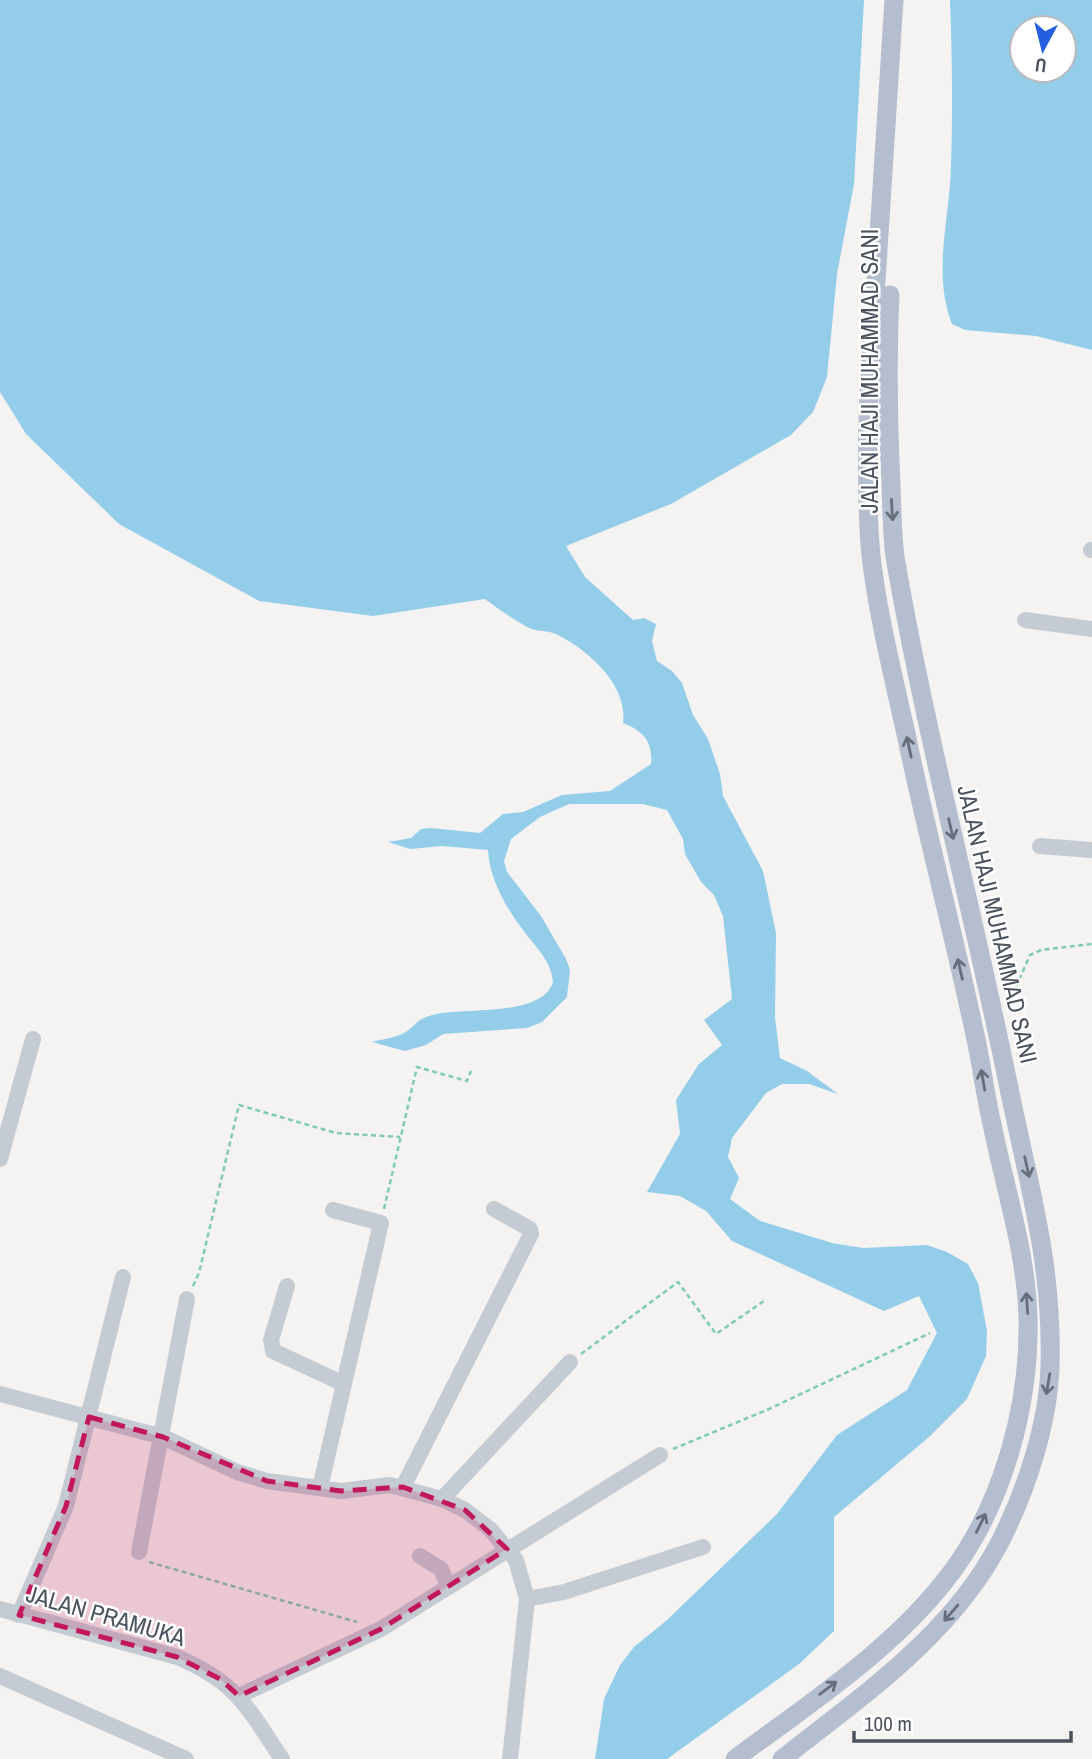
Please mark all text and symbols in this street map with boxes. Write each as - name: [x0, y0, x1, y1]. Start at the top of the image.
- north arrow: [1008, 14, 1078, 84]
- text: U: [1034, 52, 1048, 79]
- street label: JALAN HAJI MUHAMMAD SANI: [853, 229, 885, 513]
- one-way arrow: [886, 498, 899, 521]
- one-way arrow: [901, 736, 915, 759]
- street label: JALAN HAJI MUHAMMAD SANI: [950, 782, 1046, 1066]
- one-way arrow: [945, 817, 958, 840]
- one-way arrow: [952, 958, 966, 981]
- one-way arrow: [976, 1069, 990, 1092]
- one-way arrow: [1021, 1155, 1034, 1178]
- one-way arrow: [1020, 1292, 1033, 1315]
- one-way arrow: [1041, 1372, 1054, 1395]
- one-way arrow: [975, 1513, 988, 1534]
- street label: JALAN PRAMUKA: [23, 1577, 190, 1653]
- one-way arrow: [943, 1604, 959, 1622]
- one-way arrow: [819, 1681, 837, 1696]
- scale bar: [854, 1700, 1071, 1744]
- text: 100 m: [864, 1709, 912, 1738]

